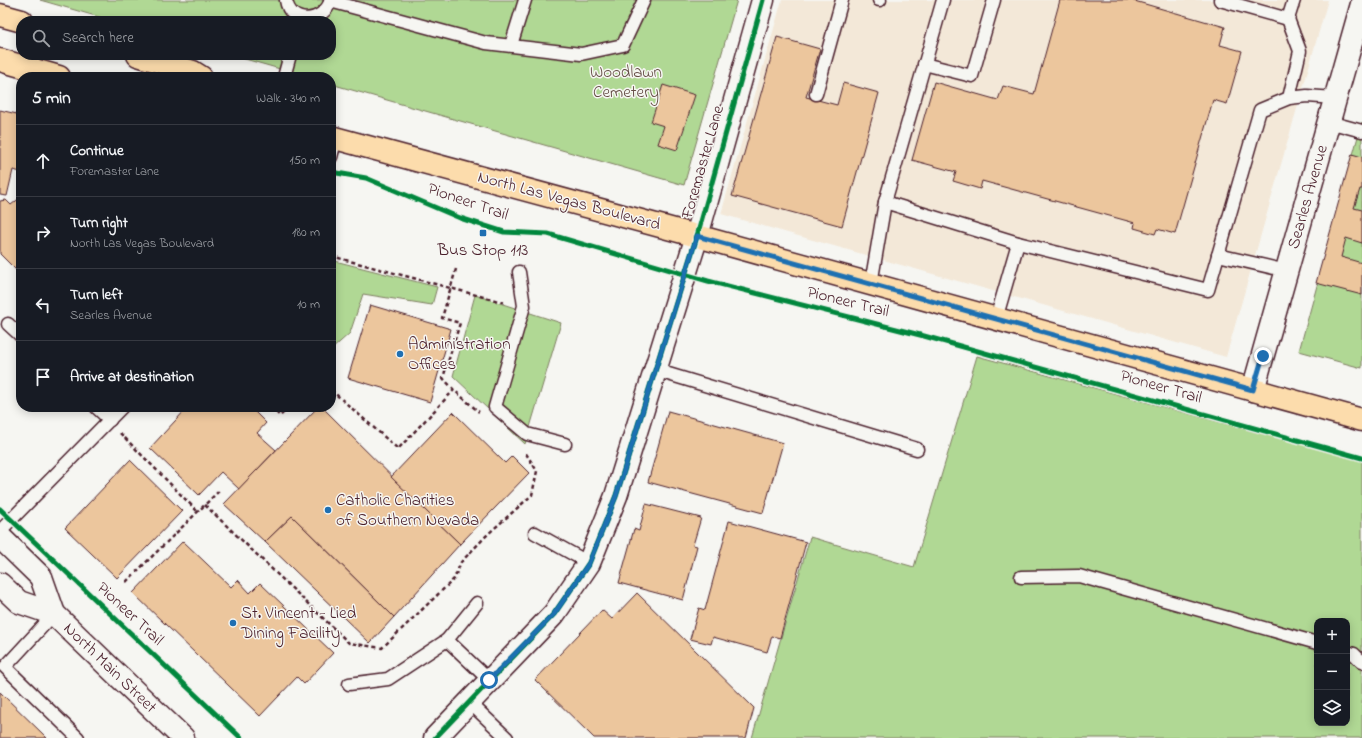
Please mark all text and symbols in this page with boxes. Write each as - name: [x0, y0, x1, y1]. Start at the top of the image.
- search box: [16, 16, 336, 60]
- icon: search: [30, 27, 52, 49]
- text: Search here: [62, 27, 134, 49]
- park label: Woodlawn Cemetery: [590, 60, 662, 106]
- text: 5 min: [32, 86, 71, 111]
- text: Walk · 340 m: [256, 89, 320, 108]
- street label: Foremaster Lane: [675, 102, 731, 222]
- text: Continue: [70, 140, 124, 162]
- street label: Searles Avenue: [1281, 142, 1335, 252]
- icon: ahead: [32, 150, 54, 172]
- text: 150 m: [289, 151, 320, 170]
- text: Foremaster Lane: [70, 162, 159, 181]
- street label: North Las Vegas Boulevard: [474, 165, 664, 239]
- street label: Pioneer Trail: [424, 177, 512, 228]
- text: Turn right: [70, 212, 128, 234]
- icon: right: [32, 222, 54, 244]
- text: 180 m: [292, 223, 320, 242]
- marker: Bus Stop 113: [478, 228, 488, 238]
- text: North Las Vegas Boulevard: [70, 234, 214, 253]
- place label: Bus Stop 113: [437, 238, 528, 263]
- street label: Pioneer Trail: [804, 280, 892, 324]
- text: Turn left: [70, 284, 123, 306]
- icon: left: [32, 294, 54, 316]
- text: 10 m: [297, 295, 320, 314]
- text: Searles Avenue: [70, 306, 152, 325]
- place label: Administration Offices: [408, 332, 511, 377]
- route end: [1254, 347, 1272, 365]
- marker: Administration Offices: [395, 349, 405, 359]
- street label: Pioneer Trail: [1117, 363, 1205, 411]
- icon: arrive: [32, 366, 54, 388]
- text: Arrive at destination: [70, 366, 194, 388]
- place label: Catholic Charities of Southern Nevada: [336, 488, 479, 533]
- marker: Catholic Charities of Southern Nevada: [323, 505, 333, 515]
- street label: Pioneer Trail: [91, 576, 169, 652]
- place label: St. Vincent - Lied Dining Facility: [240, 601, 357, 648]
- street label: North Main Street: [58, 617, 163, 719]
- marker: St. Vincent - Lied Dining Facility: [228, 618, 238, 628]
- map controls: [1314, 618, 1350, 726]
- button: +: [1314, 618, 1350, 654]
- button: −: [1314, 654, 1350, 690]
- route start: [480, 671, 498, 689]
- button: layers: [1314, 690, 1350, 726]

